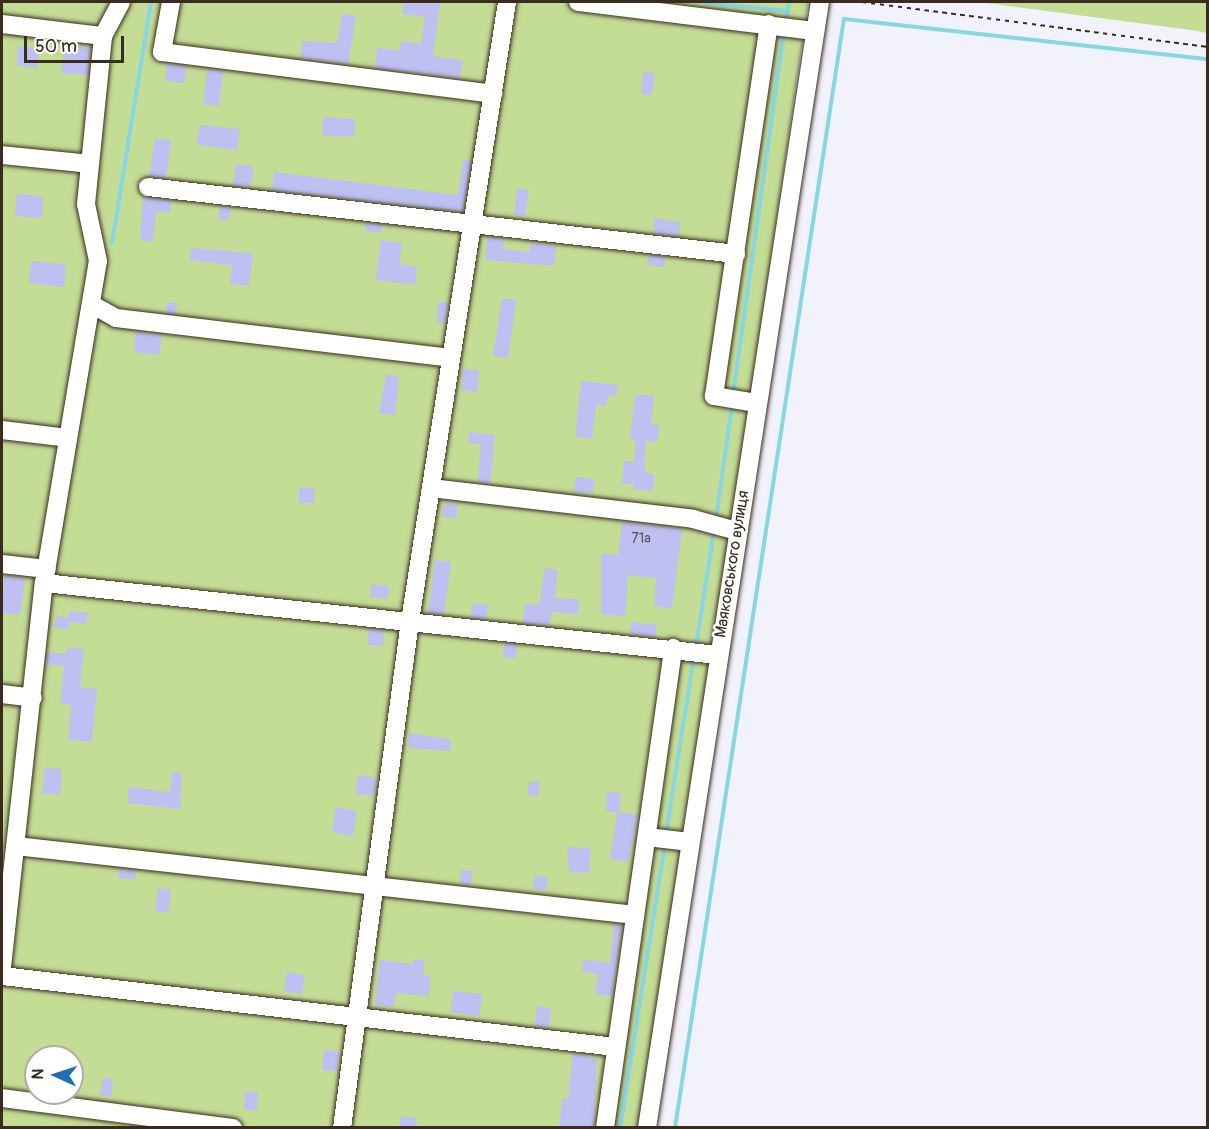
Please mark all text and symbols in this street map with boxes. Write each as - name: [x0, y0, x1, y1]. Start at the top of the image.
- scale bar: [27, 24, 128, 62]
- text: 50 m: [35, 35, 77, 58]
- street label: Маяковського вулиця: [711, 489, 753, 639]
- house number: 71а: [631, 531, 651, 547]
- north arrow: [24, 1045, 84, 1105]
- text: N: [28, 1068, 48, 1080]

